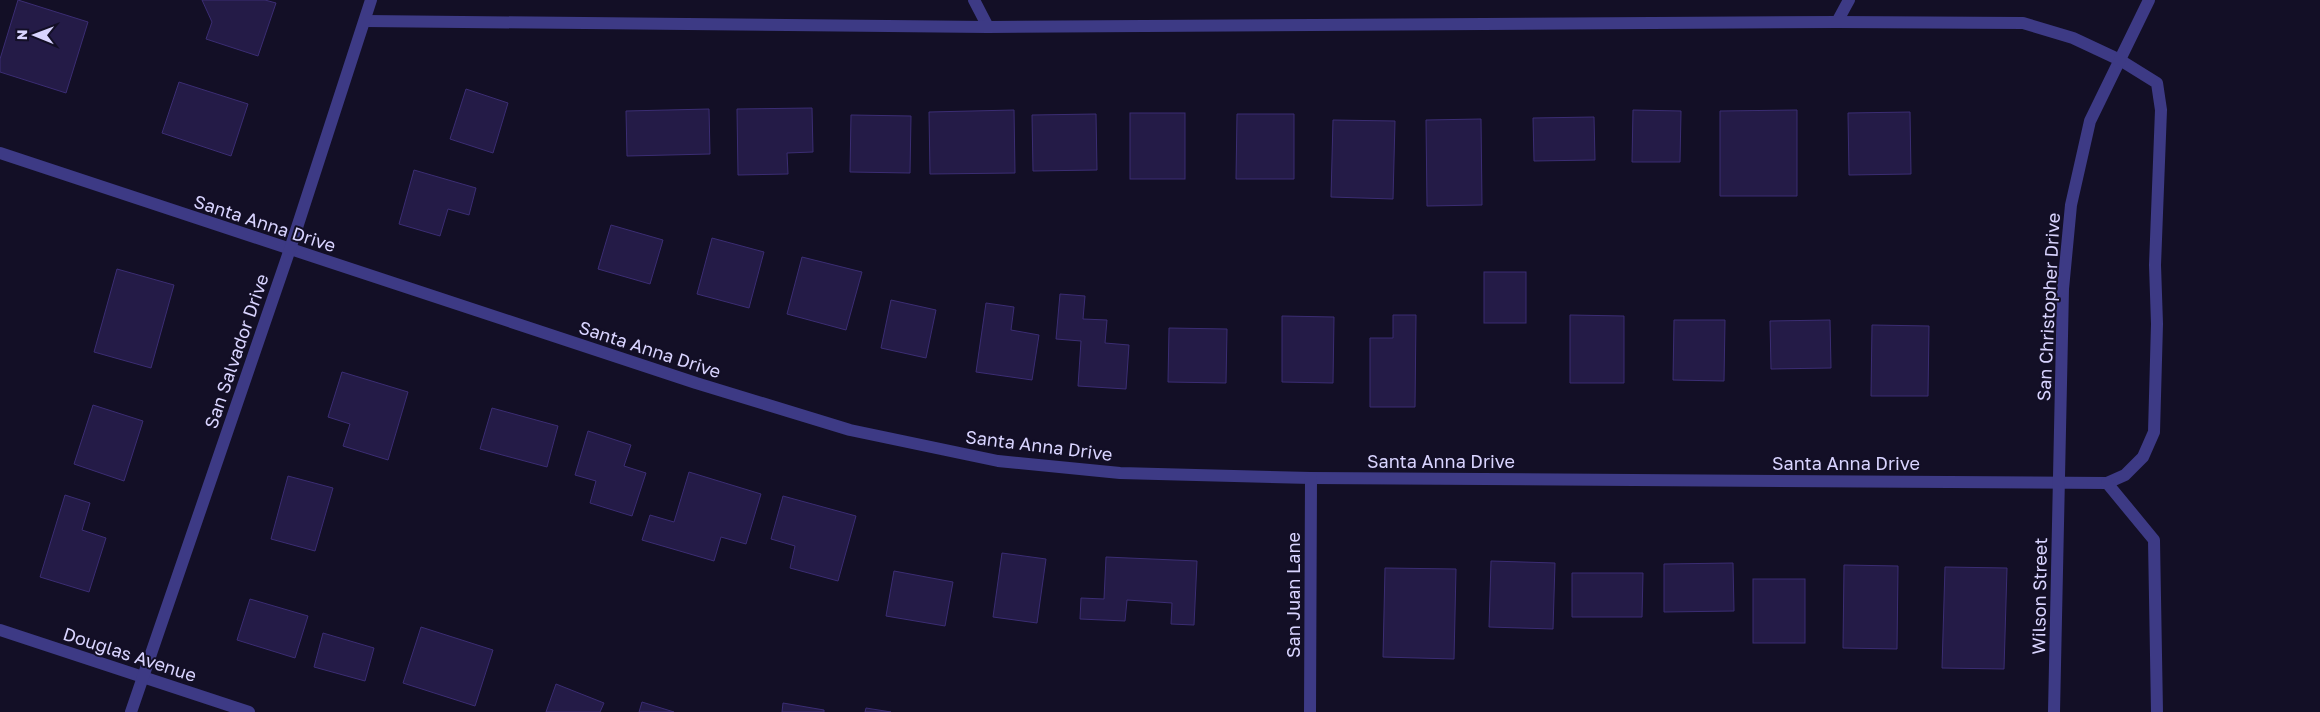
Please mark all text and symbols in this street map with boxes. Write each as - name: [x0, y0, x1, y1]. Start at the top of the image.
- north arrow: [10, 10, 60, 60]
- text: N: [13, 29, 30, 40]
- street label: Santa Anna Drive: [191, 190, 339, 256]
- street label: San Christopher Drive: [2032, 212, 2064, 402]
- street label: San Salvador Drive: [199, 271, 273, 431]
- street label: Santa Anna Drive: [576, 316, 724, 382]
- street label: Santa Anna Drive: [964, 425, 1114, 465]
- street label: Santa Anna Drive: [1367, 450, 1515, 472]
- street label: Santa Anna Drive: [1772, 452, 1920, 474]
- street label: San Juan Lane: [1282, 532, 1304, 658]
- street label: Wilson Street: [2027, 537, 2051, 655]
- street label: Douglas Avenue: [61, 622, 199, 686]

